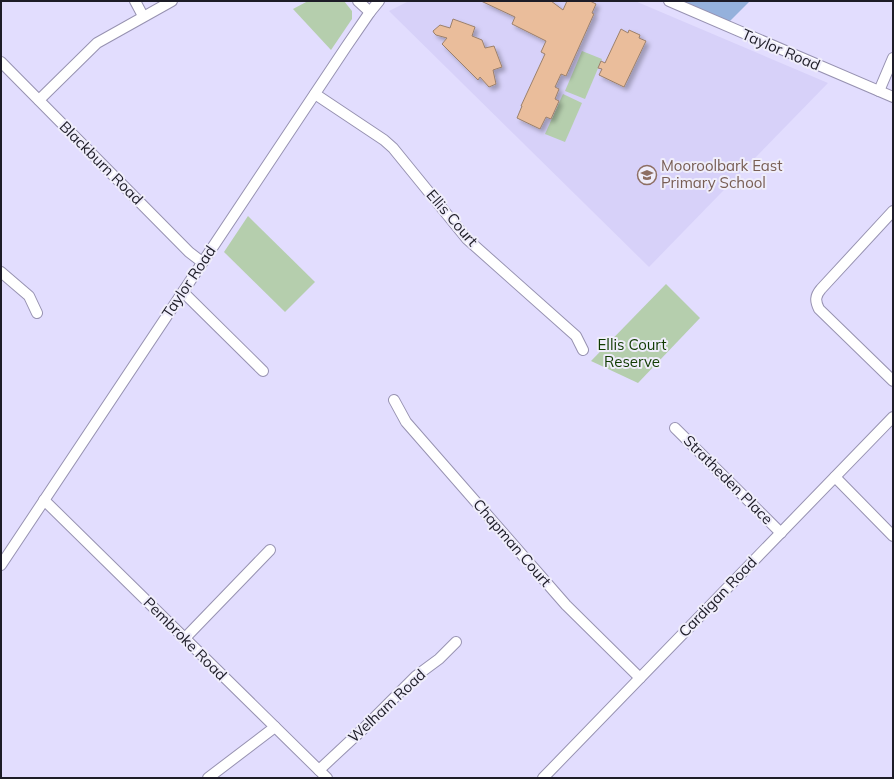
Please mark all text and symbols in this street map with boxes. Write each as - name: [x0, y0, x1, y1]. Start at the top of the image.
- street label: Taylor Road: [739, 25, 823, 75]
- street label: Blackburn Road: [56, 117, 147, 208]
- place label: Mooroolbark East Primary School: [661, 156, 782, 192]
- school or university icon: Mooroolbark East Primary School: [636, 164, 658, 186]
- street label: Ellis Court: [423, 185, 482, 250]
- street label: Taylor Road: [157, 242, 220, 321]
- park label: Ellis Court Reserve: [598, 335, 666, 371]
- street label: Stratheden Place: [680, 431, 777, 528]
- street label: Chapman Court: [469, 495, 556, 590]
- street label: Cardigan Road: [675, 552, 761, 641]
- street label: Pembroke Road: [140, 593, 231, 684]
- street label: Welham Road: [344, 665, 429, 746]

